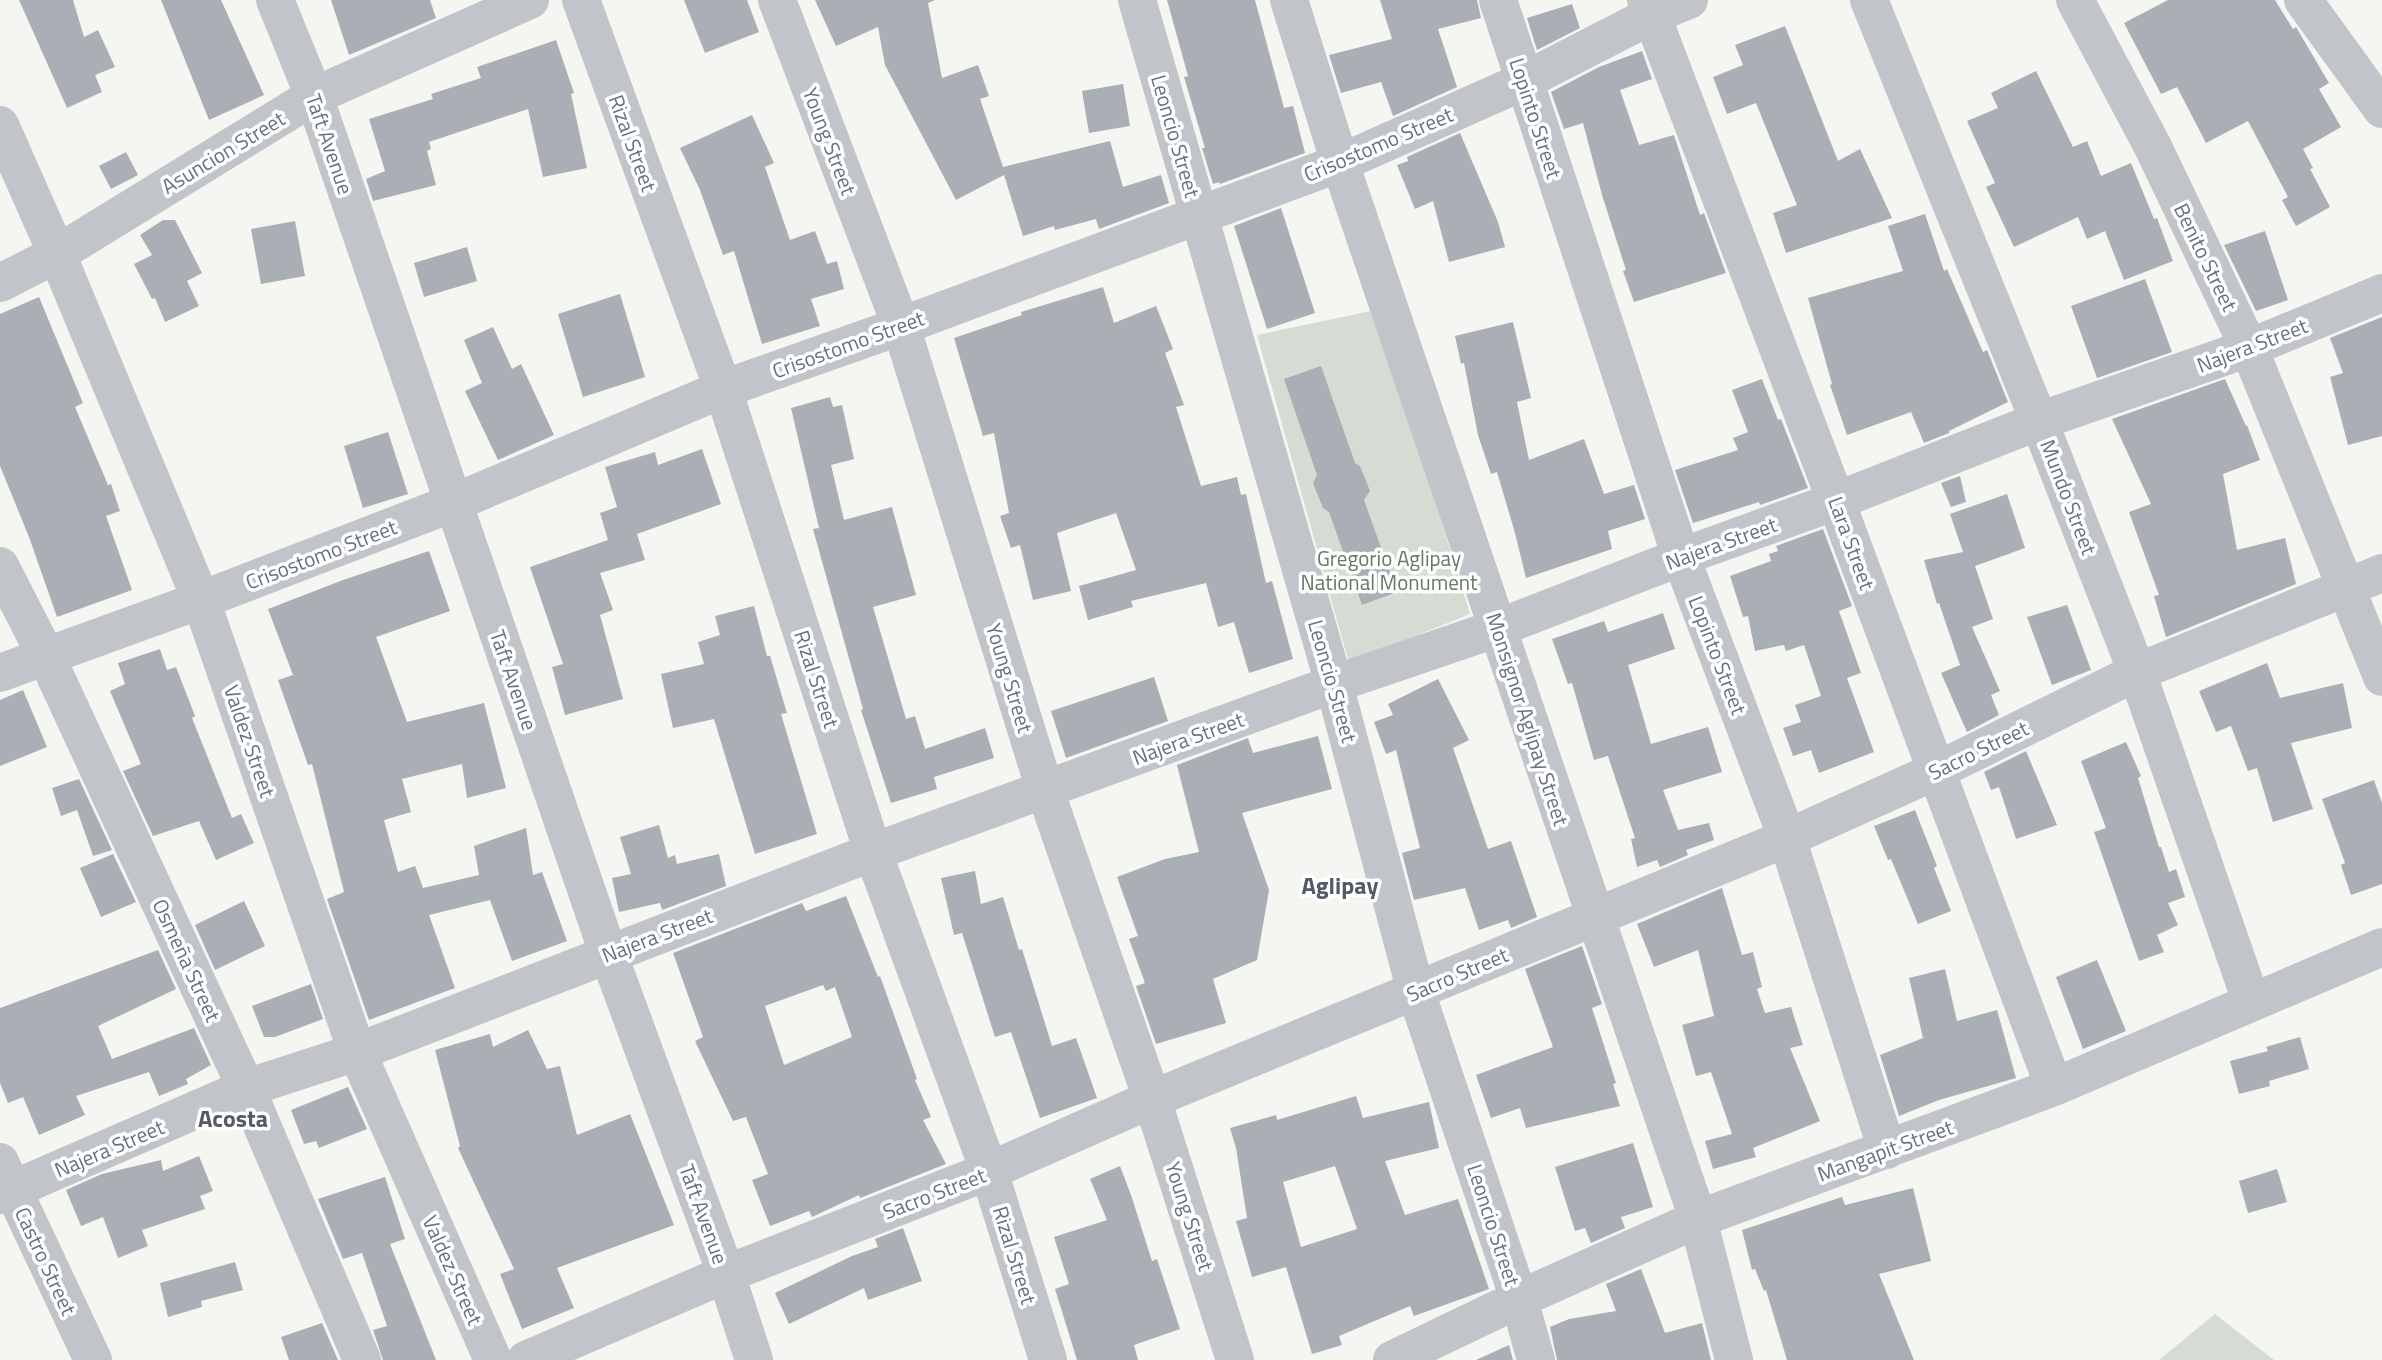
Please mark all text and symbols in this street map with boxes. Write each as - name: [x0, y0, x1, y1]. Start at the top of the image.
- street label: Lopinto Street: [1501, 54, 1571, 183]
- street label: Leoncio Street: [1143, 71, 1209, 202]
- street label: Young Street: [795, 83, 865, 200]
- street label: Taft Avenue: [298, 89, 362, 199]
- street label: Rizal Street: [601, 90, 666, 197]
- street label: Crisostomo Street: [1298, 98, 1458, 190]
- street label: Asuncion Street: [155, 102, 292, 202]
- street label: Benito Street: [2166, 198, 2246, 317]
- street label: Crisostomo Street: [767, 301, 929, 386]
- street label: Najera Street: [2192, 309, 2313, 381]
- street label: Mundo Street: [2032, 435, 2106, 560]
- street label: Lara Street: [1820, 492, 1884, 595]
- street label: Najera Street: [1661, 508, 1782, 578]
- street label: Crisostomo Street: [241, 510, 402, 598]
- park label: Gregorio Aglipay National Monument: [1301, 542, 1478, 598]
- street label: Lopinto Street: [1681, 591, 1756, 720]
- street label: Monsignor Aglipay Street: [1478, 608, 1578, 830]
- street label: Leoncio Street: [1300, 616, 1366, 747]
- street label: Young Street: [978, 619, 1042, 737]
- street label: Taft Avenue: [482, 625, 546, 735]
- street label: Rizal Street: [786, 626, 848, 733]
- street label: Valdez Street: [216, 680, 284, 802]
- street label: Najera Street: [1128, 703, 1249, 773]
- street label: Sacro Street: [1922, 712, 2034, 788]
- district label: Aglipay: [1302, 867, 1378, 903]
- street label: Osmeña Street: [145, 893, 230, 1027]
- street label: Najera Street: [597, 899, 718, 971]
- street label: Sacro Street: [1401, 938, 1514, 1010]
- district label: Acosta: [198, 1100, 268, 1136]
- street label: Najera Street: [49, 1110, 169, 1185]
- street label: Mangapit Street: [1813, 1110, 1958, 1189]
- street label: Young Street: [1157, 1157, 1223, 1275]
- street label: Sacro Street: [878, 1158, 991, 1227]
- street label: Taft Avenue: [671, 1160, 737, 1268]
- street label: Leoncio Street: [1459, 1160, 1529, 1291]
- street label: Castro Street: [7, 1202, 85, 1321]
- street label: Rizal Street: [985, 1202, 1045, 1309]
- street label: Valdez Street: [415, 1210, 492, 1331]

